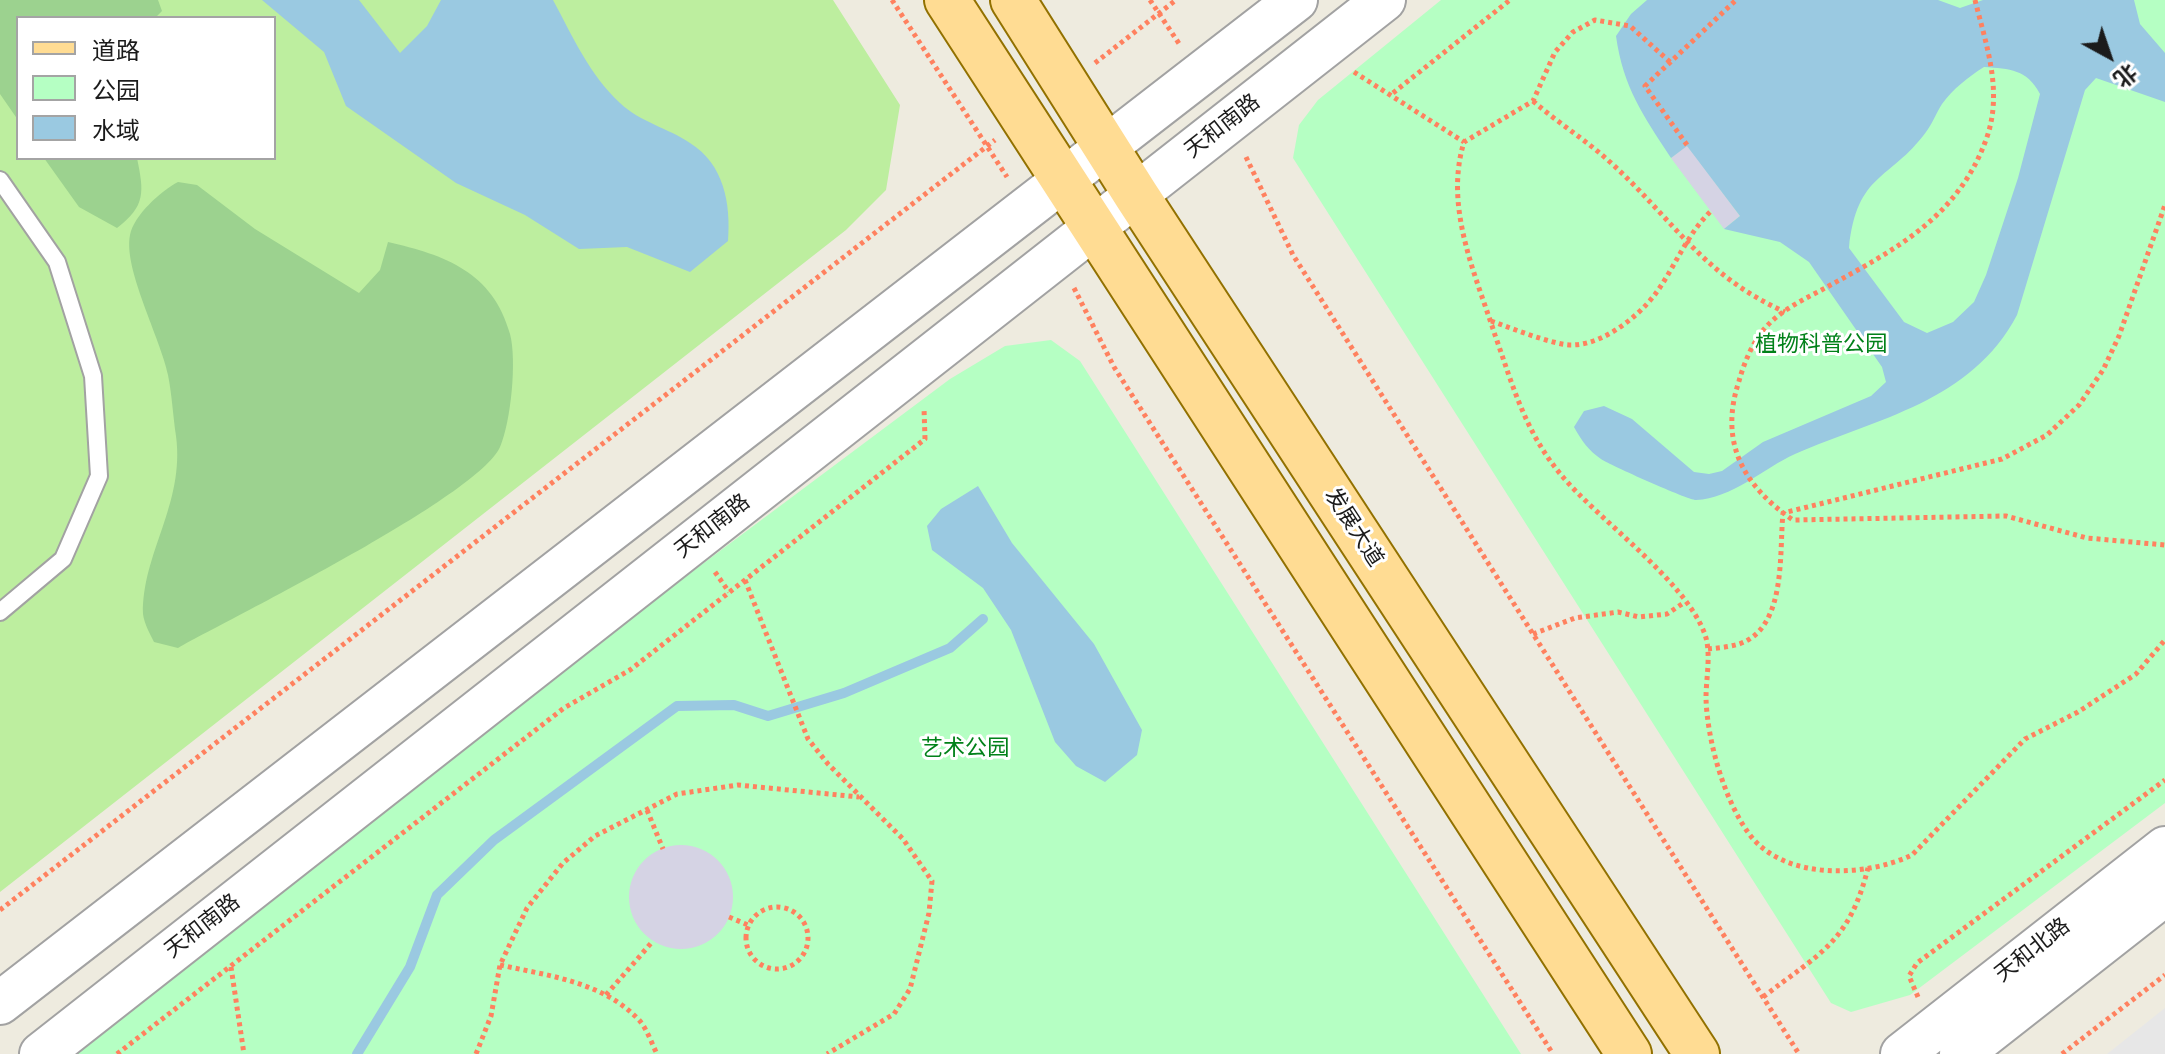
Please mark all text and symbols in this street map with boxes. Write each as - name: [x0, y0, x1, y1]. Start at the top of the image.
- legend: [16, 16, 276, 160]
- north arrow: [2069, 16, 2149, 96]
- text: 道路: [92, 37, 140, 66]
- text: 北: [2108, 57, 2142, 92]
- text: 公园: [92, 77, 140, 106]
- street label: 天和南路: [1180, 90, 1266, 164]
- text: 水域: [92, 117, 140, 146]
- park label: 植物科普公园: [1755, 332, 1887, 358]
- street label: 发展大道: [1318, 484, 1388, 572]
- street label: 天和南路: [670, 490, 756, 564]
- park label: 艺术公园: [921, 736, 1009, 762]
- street label: 天和南路: [160, 890, 246, 964]
- street label: 天和北路: [1990, 914, 2076, 988]

